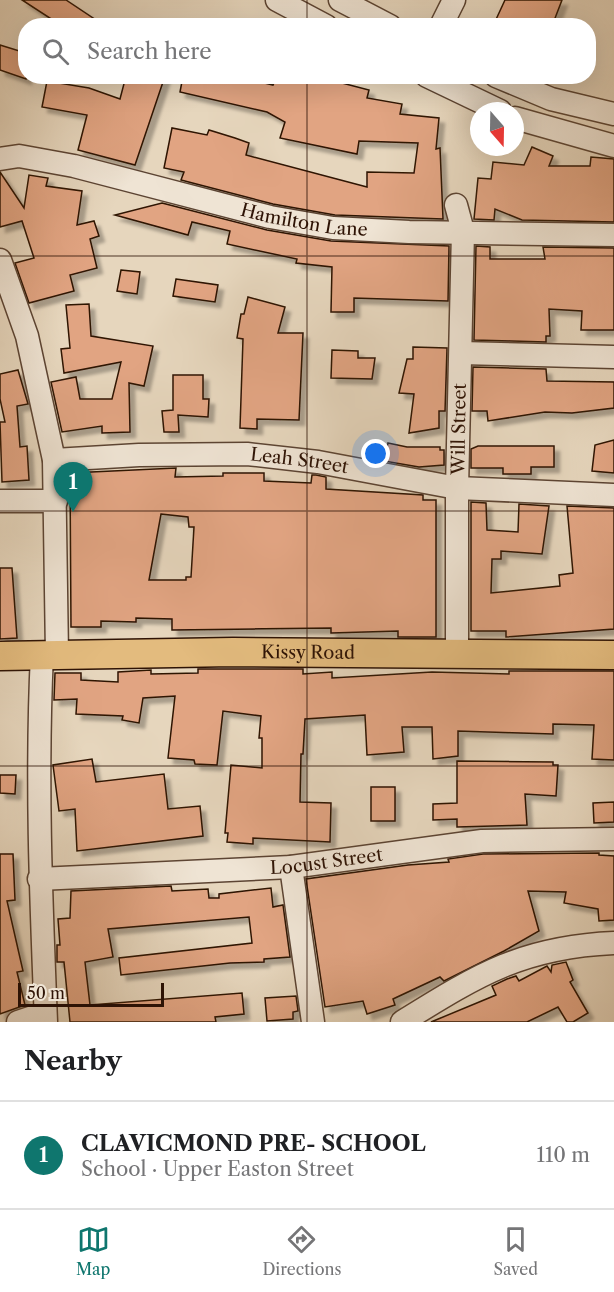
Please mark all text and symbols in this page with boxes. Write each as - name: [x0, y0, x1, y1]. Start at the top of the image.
- search box: [18, 18, 596, 84]
- icon: search: [39, 35, 72, 68]
- text: Search here: [87, 38, 212, 65]
- north arrow: [470, 102, 524, 156]
- street label: Hamilton Lane: [238, 199, 368, 241]
- street label: Will Street: [447, 382, 471, 476]
- your location: [361, 439, 390, 468]
- street label: Leah Street: [249, 443, 351, 479]
- pin: 1: [54, 462, 92, 512]
- street label: Kissy Road: [261, 641, 355, 664]
- street label: Locust Street: [270, 844, 385, 879]
- scale bar: [18, 980, 164, 1008]
- text: 50 m: [27, 983, 65, 1003]
- text: Nearby: [24, 1045, 122, 1077]
- text: CLAVICMOND PRE- SCHOOL: [81, 1130, 426, 1157]
- text: 1: [39, 1143, 48, 1167]
- text: 110 m: [537, 1143, 590, 1167]
- text: School · Upper Easton Street: [81, 1157, 354, 1181]
- tab: Map: [76, 1223, 110, 1279]
- tab: Directions: [262, 1223, 341, 1279]
- tab: Saved: [494, 1223, 538, 1279]

